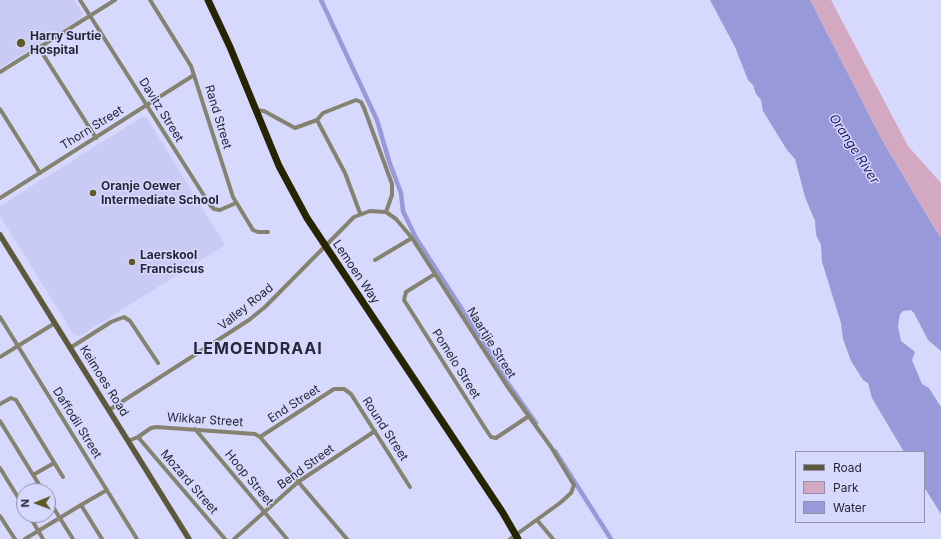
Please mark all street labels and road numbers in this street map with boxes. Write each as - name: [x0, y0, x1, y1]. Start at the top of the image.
- street label: Davitz Street: [136, 75, 186, 145]
- street label: Rand Street: [201, 83, 235, 151]
- street label: Thorn Street: [58, 103, 126, 153]
- street label: Lemoen Way: [329, 238, 383, 306]
- street label: Valley Road: [216, 281, 276, 333]
- street label: Naartjie Street: [463, 305, 519, 381]
- street label: Pomelo Street: [429, 326, 483, 402]
- street label: Keimoes Road: [76, 343, 132, 419]
- street label: End Street: [265, 382, 323, 426]
- street label: Daffodil Street: [49, 385, 105, 461]
- street label: Round Street: [359, 394, 411, 464]
- street label: Wikkar Street: [166, 410, 244, 430]
- street label: Bend Street: [275, 442, 337, 492]
- street label: Mozard Street: [157, 447, 221, 517]
- street label: Hoop Street: [222, 447, 276, 509]

